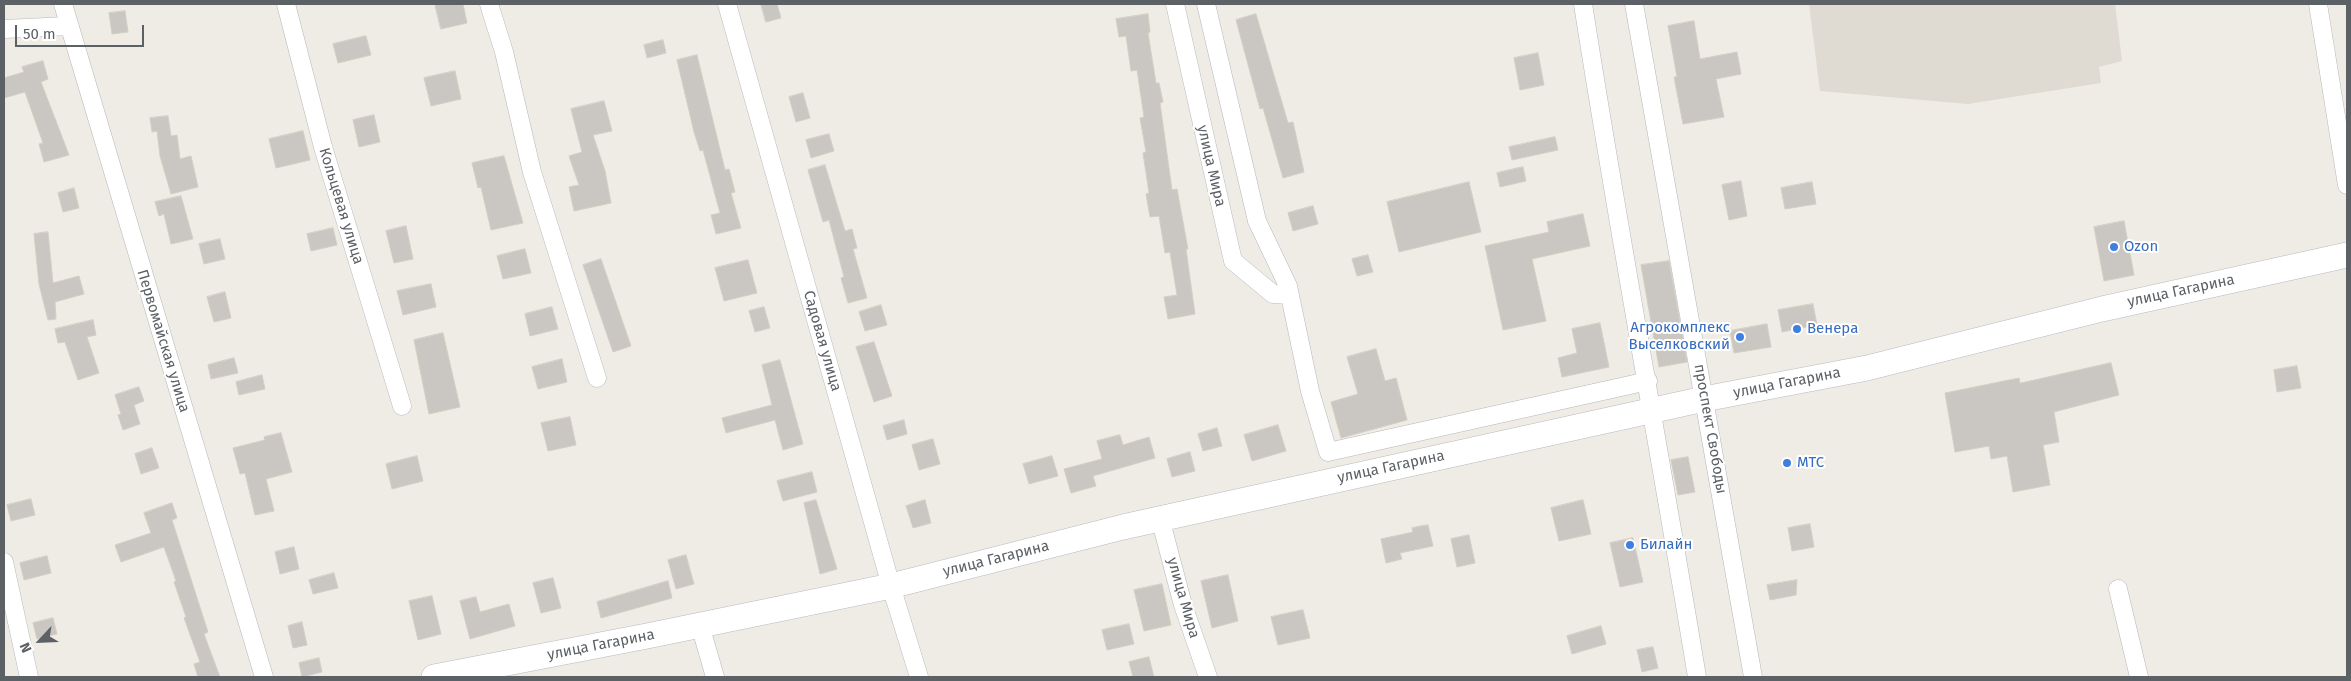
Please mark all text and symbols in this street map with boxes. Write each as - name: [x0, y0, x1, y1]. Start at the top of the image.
- scale bar: [18, 15, 146, 47]
- text: 50 m: [23, 25, 56, 43]
- street label: улица Мира: [1193, 123, 1229, 209]
- street label: Кольцевая улица: [315, 146, 367, 266]
- place label: Ozon: [2124, 238, 2158, 256]
- marker: Ozon: [2108, 241, 2120, 253]
- street label: Первомайская улица: [133, 267, 193, 415]
- street label: улица Гагарина: [2126, 271, 2236, 311]
- street label: Садовая улица: [799, 289, 845, 393]
- place label: Агрокомплекс Выселковский: [1629, 319, 1730, 354]
- place label: Венера: [1807, 320, 1858, 338]
- marker: Венера: [1791, 323, 1803, 335]
- marker: Агрокомплекс Выселковский: [1734, 331, 1746, 343]
- street label: проспект Свободы: [1690, 363, 1730, 495]
- street label: улица Гагарина: [1732, 364, 1842, 402]
- street label: улица Гагарина: [1336, 447, 1446, 487]
- place label: МТС: [1797, 454, 1824, 472]
- marker: МТС: [1781, 457, 1793, 469]
- place label: Билайн: [1640, 536, 1692, 554]
- street label: улица Гагарина: [941, 537, 1051, 581]
- marker: Билайн: [1624, 539, 1636, 551]
- street label: улица Мира: [1163, 555, 1203, 641]
- north arrow: [15, 616, 65, 666]
- street label: улица Гагарина: [546, 626, 656, 664]
- text: N: [16, 640, 36, 655]

